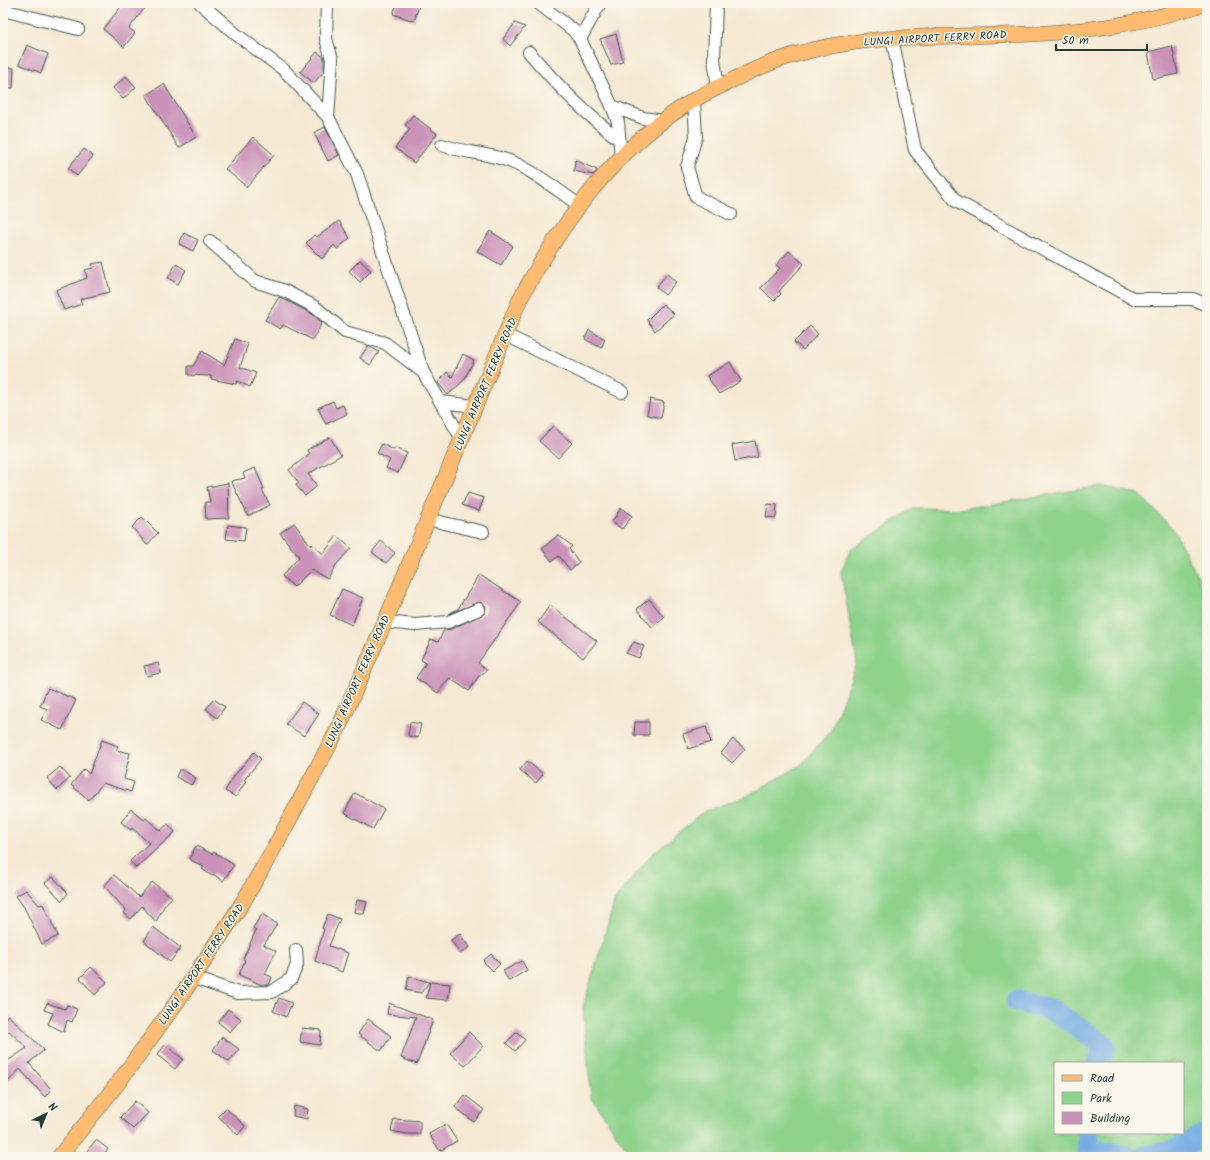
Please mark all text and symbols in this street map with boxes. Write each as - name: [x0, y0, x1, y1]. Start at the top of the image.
- street label: LUNGI AIRPORT FERRY ROAD: [863, 26, 1007, 52]
- scale bar: [1056, 26, 1147, 52]
- text: 50 m: [1062, 31, 1089, 50]
- street label: LUNGI AIRPORT FERRY ROAD: [450, 315, 522, 454]
- street label: LUNGI AIRPORT FERRY ROAD: [321, 612, 395, 751]
- street label: LUNGI AIRPORT FERRY ROAD: [154, 900, 249, 1029]
- legend: [1054, 1062, 1184, 1134]
- text: Road: [1090, 1069, 1115, 1088]
- text: Park: [1090, 1089, 1112, 1108]
- north arrow: [26, 1094, 66, 1134]
- text: N: [43, 1098, 61, 1116]
- text: Building: [1090, 1109, 1130, 1128]

